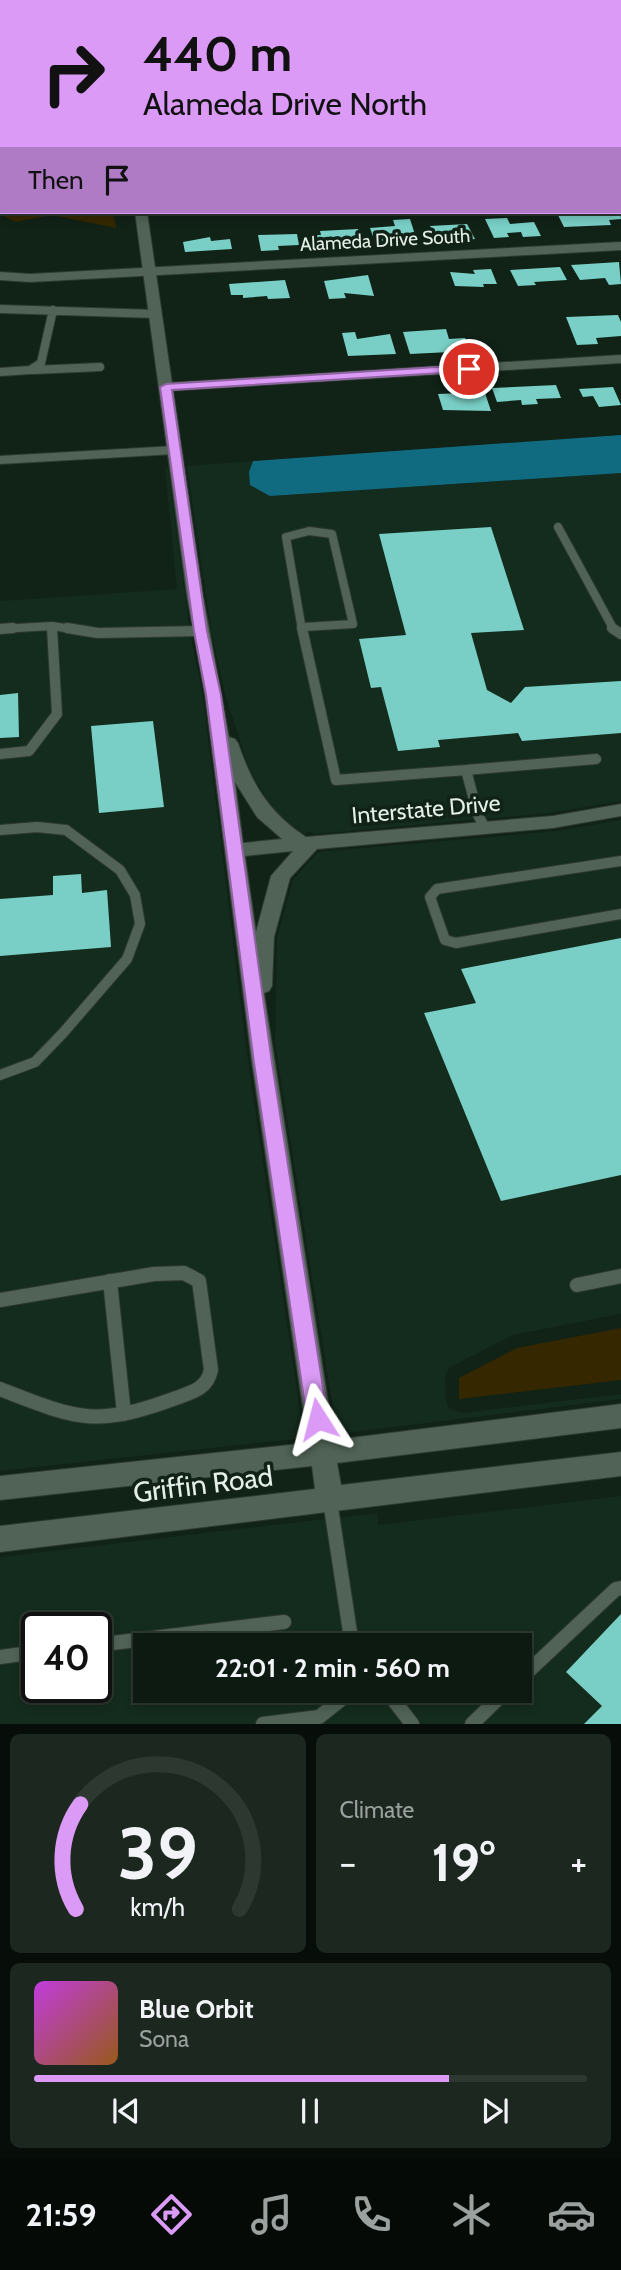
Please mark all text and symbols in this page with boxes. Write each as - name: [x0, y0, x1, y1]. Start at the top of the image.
- text: 440 m: [143, 24, 292, 83]
- icon: right: [28, 28, 119, 119]
- text: Alameda Drive North: [143, 84, 427, 123]
- icon: arrive: [98, 161, 136, 199]
- text: Then: [28, 164, 84, 196]
- street label: Alameda Drive South: [299, 224, 471, 256]
- pin: [439, 339, 499, 399]
- icon: arrive: [450, 350, 488, 388]
- street label: Interstate Drive: [350, 789, 502, 829]
- position arrow: [281, 1382, 355, 1456]
- street label: Griffin Road: [131, 1459, 275, 1509]
- speed limit sign: 40: [21, 1612, 112, 1703]
- text: 22:01 · 2 min · 560 m: [215, 1652, 450, 1684]
- text: Climate: [340, 1796, 414, 1824]
- text: 39: [118, 1810, 198, 1898]
- text: 19°: [432, 1831, 495, 1894]
- text: −: [340, 1839, 356, 1886]
- text: +: [570, 1839, 587, 1886]
- text: km/h: [130, 1892, 185, 1922]
- text: Blue Orbit: [139, 1993, 254, 2025]
- text: Sona: [139, 2025, 189, 2053]
- icon: previous: [107, 2092, 145, 2130]
- icon: pause: [291, 2092, 329, 2130]
- icon: next: [476, 2092, 514, 2130]
- icon: directions: [147, 2190, 196, 2239]
- icon: music: [247, 2190, 296, 2239]
- icon: phone: [347, 2190, 396, 2239]
- icon: climate: [447, 2190, 496, 2239]
- icon: car: [547, 2190, 596, 2239]
- text: 21:59: [25, 2195, 96, 2234]

